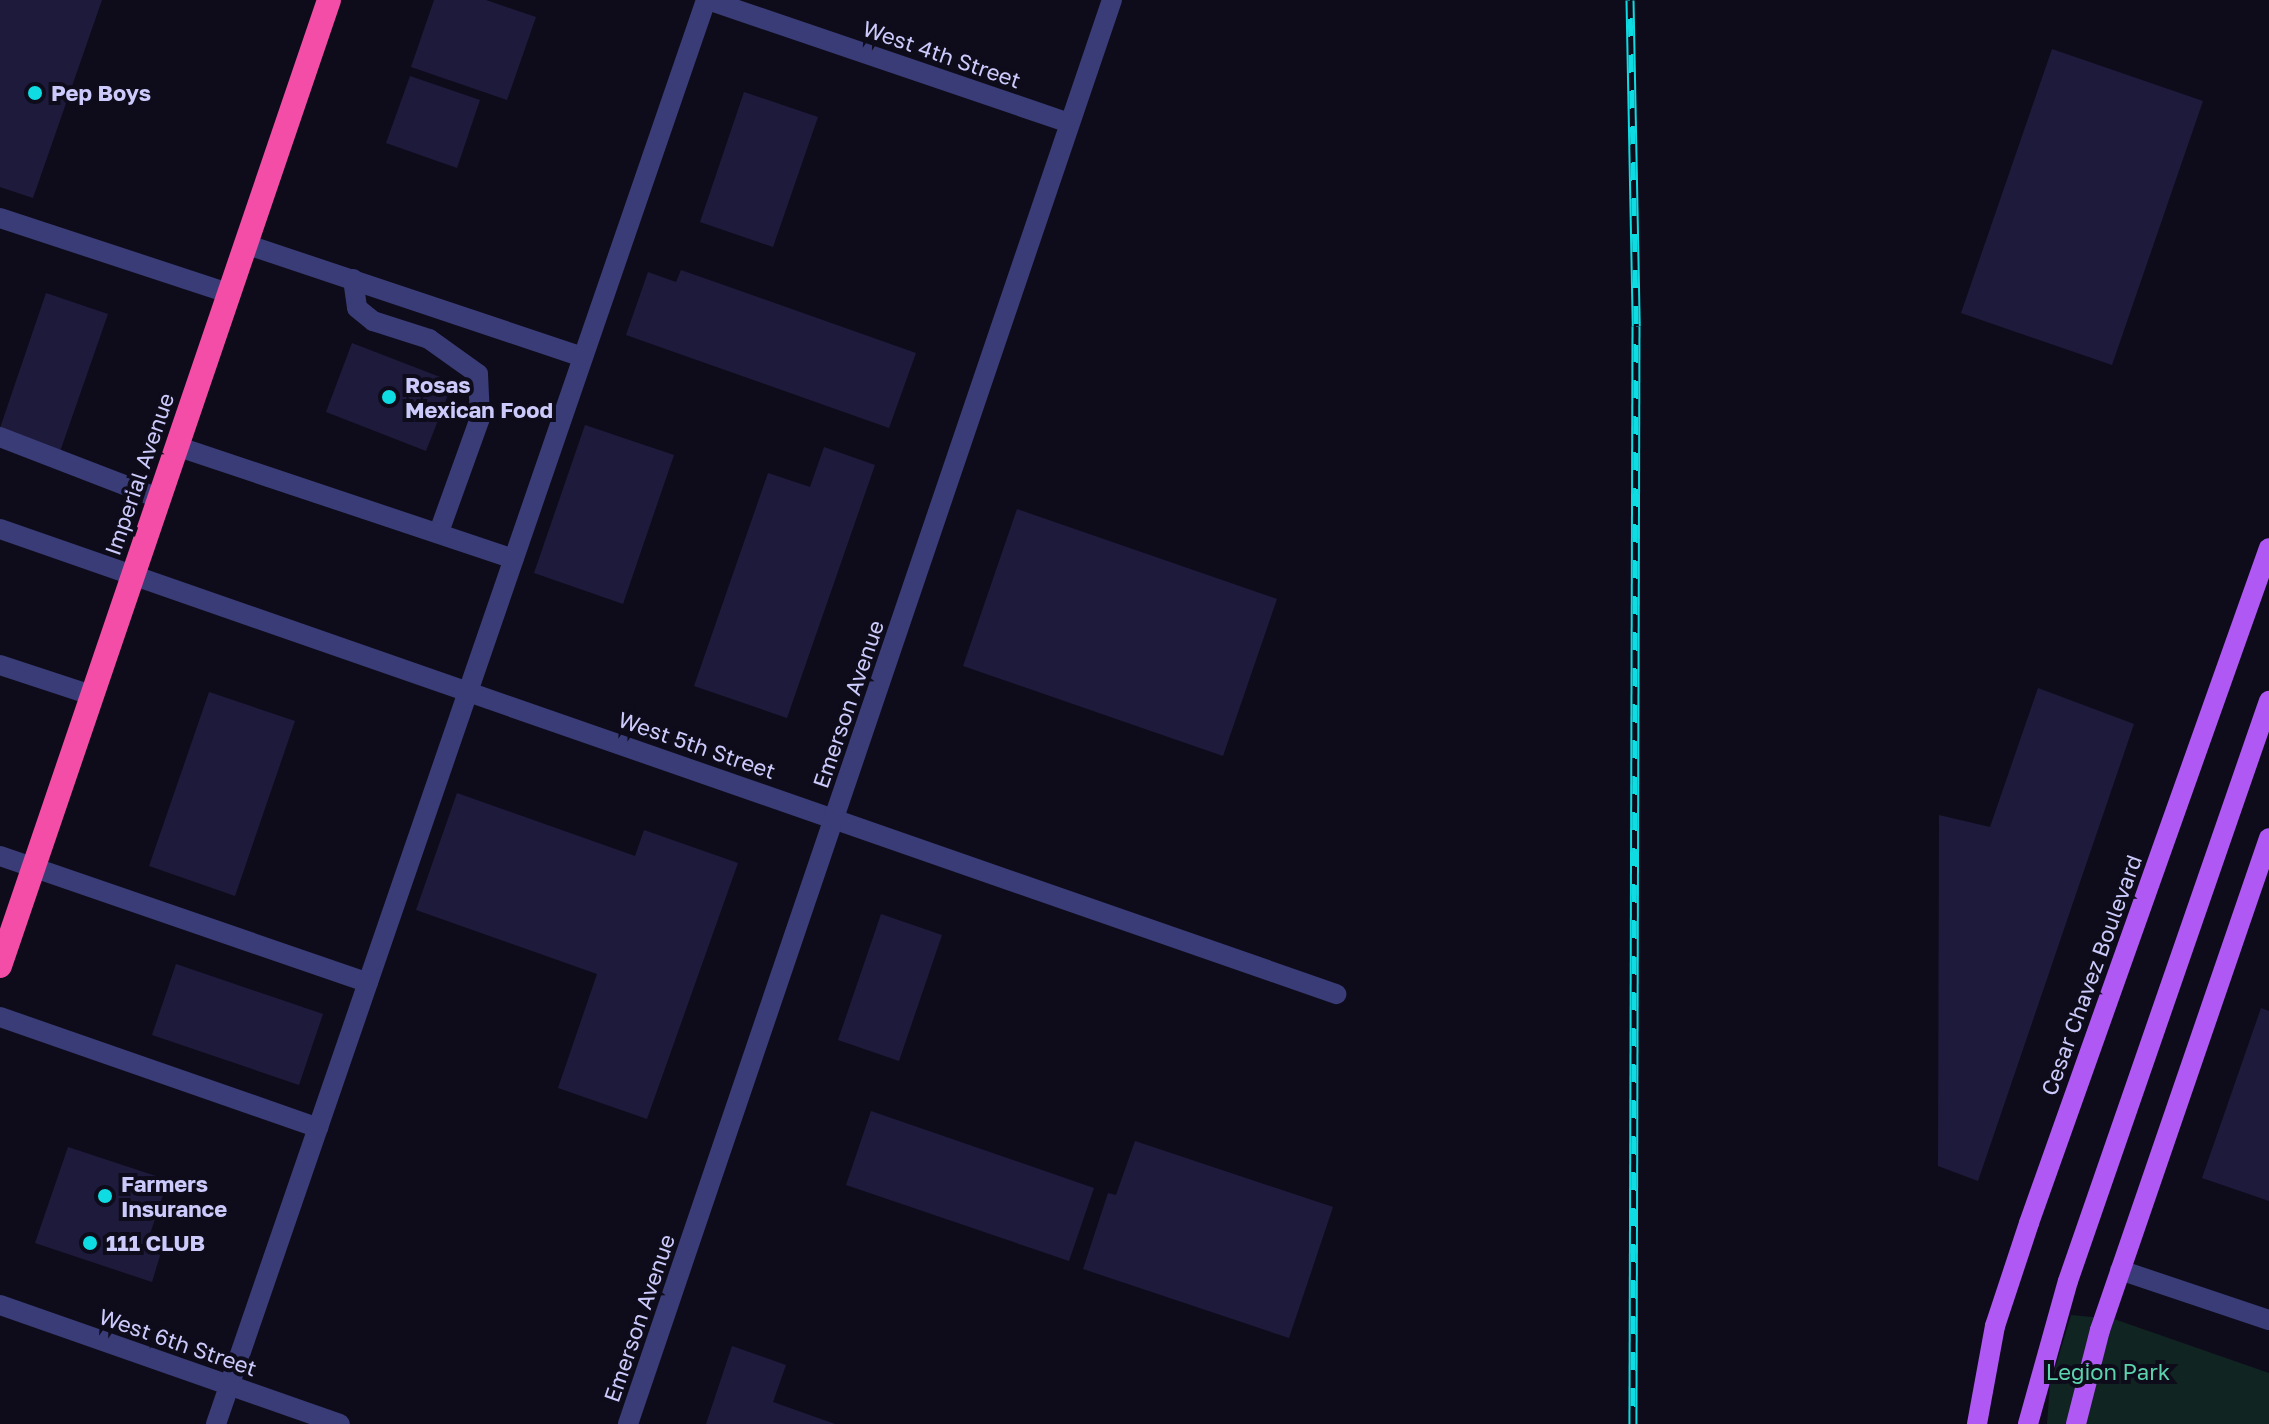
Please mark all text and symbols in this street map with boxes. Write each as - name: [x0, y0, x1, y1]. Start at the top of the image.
- street label: West 4th Street: [860, 15, 1024, 93]
- place label: Pep Boys: [51, 80, 151, 106]
- marker: Pep Boys: [26, 84, 44, 102]
- place label: Rosas Mexican Food: [405, 371, 553, 422]
- marker: Rosas Mexican Food: [380, 388, 398, 406]
- street label: Imperial Avenue: [99, 389, 179, 559]
- street label: Emerson Avenue: [807, 617, 889, 791]
- street label: West 5th Street: [615, 706, 779, 784]
- street label: Cesar Chavez Boulevard: [2035, 851, 2147, 1099]
- place label: Farmers Insurance: [121, 1170, 227, 1222]
- marker: Farmers Insurance: [96, 1187, 114, 1205]
- place label: 111 CLUB: [106, 1230, 205, 1256]
- street label: Emerson Avenue: [598, 1231, 680, 1405]
- marker: 111 CLUB: [81, 1234, 99, 1252]
- street label: West 6th Street: [96, 1303, 260, 1381]
- park label: Legion Park: [2046, 1359, 2170, 1385]

